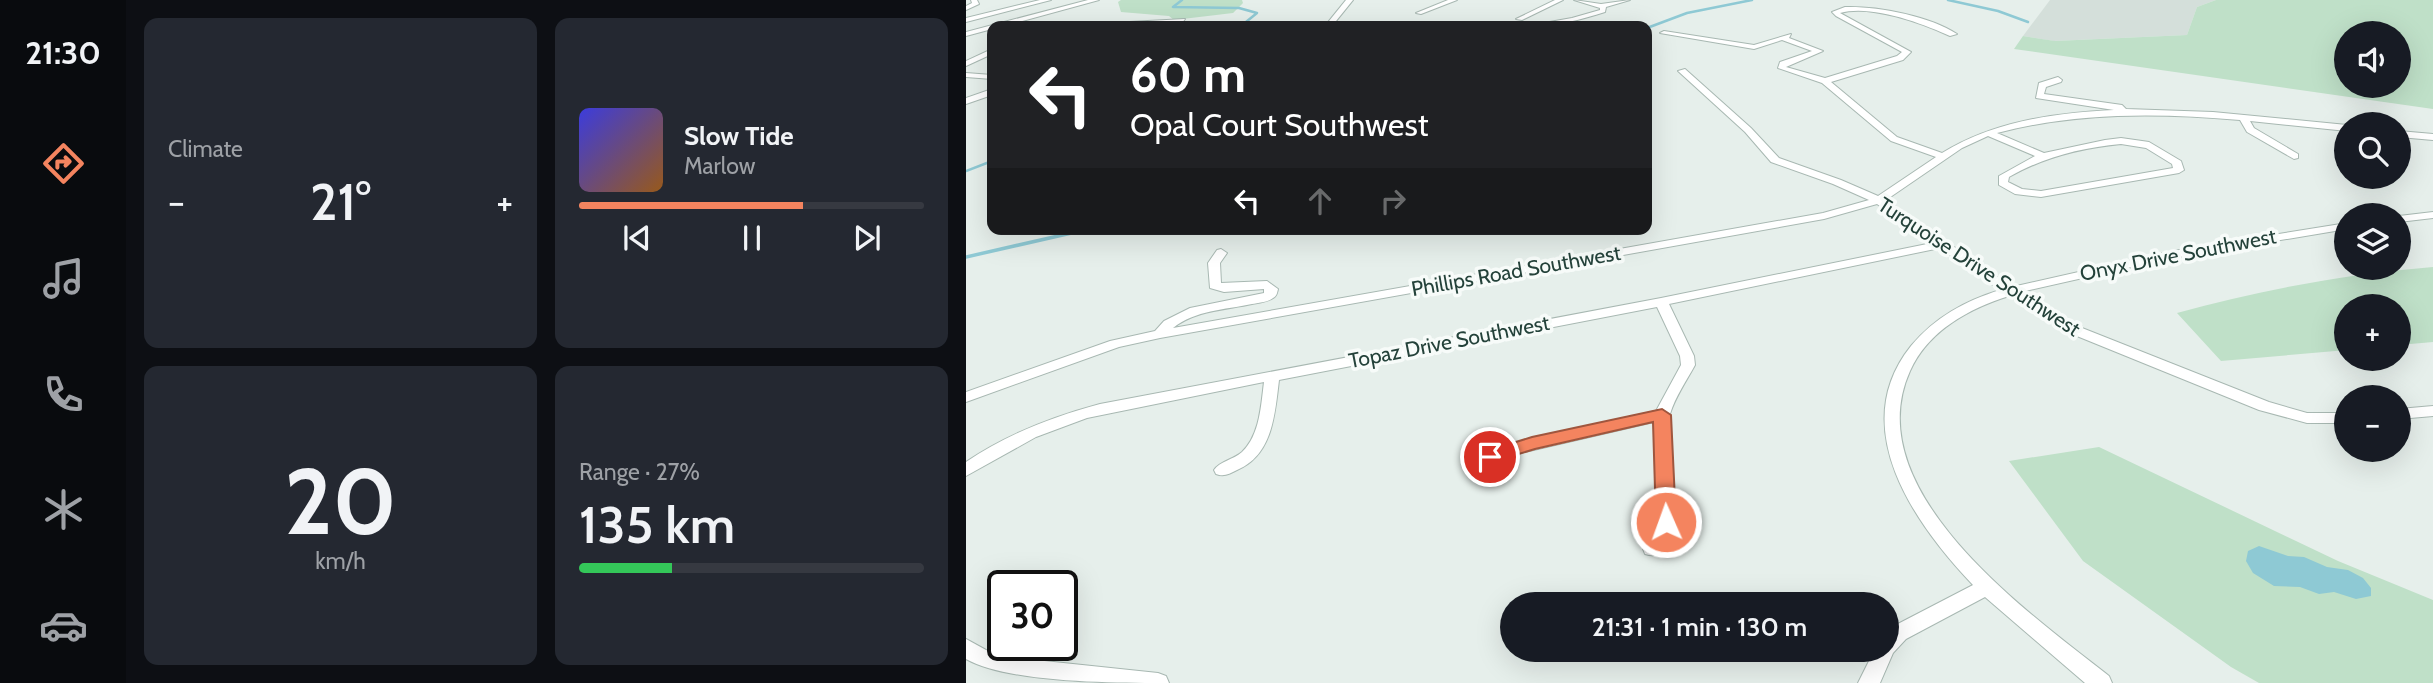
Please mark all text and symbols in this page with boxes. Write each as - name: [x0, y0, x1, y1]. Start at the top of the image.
- map controls: [2334, 21, 2411, 462]
- button: sound: [2334, 21, 2411, 98]
- text: 21:30: [25, 33, 101, 72]
- text: 60 m: [1130, 45, 1246, 104]
- icon: left: [1015, 49, 1106, 140]
- text: Opal Court Southwest: [1130, 105, 1428, 144]
- button: search: [2334, 112, 2411, 189]
- text: Slow Tide: [684, 120, 794, 152]
- text: Climate: [168, 135, 243, 163]
- icon: directions: [39, 139, 88, 188]
- text: Marlow: [684, 152, 755, 180]
- text: 21°: [310, 170, 371, 233]
- text: −: [168, 178, 185, 225]
- text: +: [496, 178, 513, 225]
- icon: left: [1228, 182, 1266, 220]
- icon: ahead: [1301, 182, 1339, 220]
- icon: right: [1374, 182, 1412, 220]
- street label: Turquoise Drive Southwest: [1873, 192, 2085, 341]
- button: layers: [2334, 203, 2411, 280]
- icon: previous: [618, 219, 656, 257]
- icon: pause: [733, 219, 771, 257]
- icon: next: [848, 219, 886, 257]
- street label: Onyx Drive Southwest: [2078, 223, 2278, 286]
- street label: Phillips Road Southwest: [1409, 240, 1623, 301]
- icon: music: [39, 254, 88, 303]
- button: +: [2334, 294, 2411, 371]
- street label: Topaz Drive Southwest: [1346, 310, 1551, 373]
- icon: phone: [39, 370, 88, 419]
- button: −: [2334, 385, 2411, 462]
- pin: [1460, 427, 1520, 487]
- icon: arrive: [1471, 438, 1509, 476]
- text: 20: [284, 446, 397, 557]
- text: Range · 27%: [579, 458, 700, 486]
- icon: climate: [39, 485, 88, 534]
- position arrow: [1629, 485, 1703, 559]
- text: 135 km: [579, 493, 735, 556]
- text: km/h: [315, 547, 366, 575]
- speed limit sign: 30: [987, 570, 1078, 661]
- icon: car: [39, 601, 88, 650]
- text: 21:31 · 1 min · 130 m: [1592, 611, 1807, 643]

